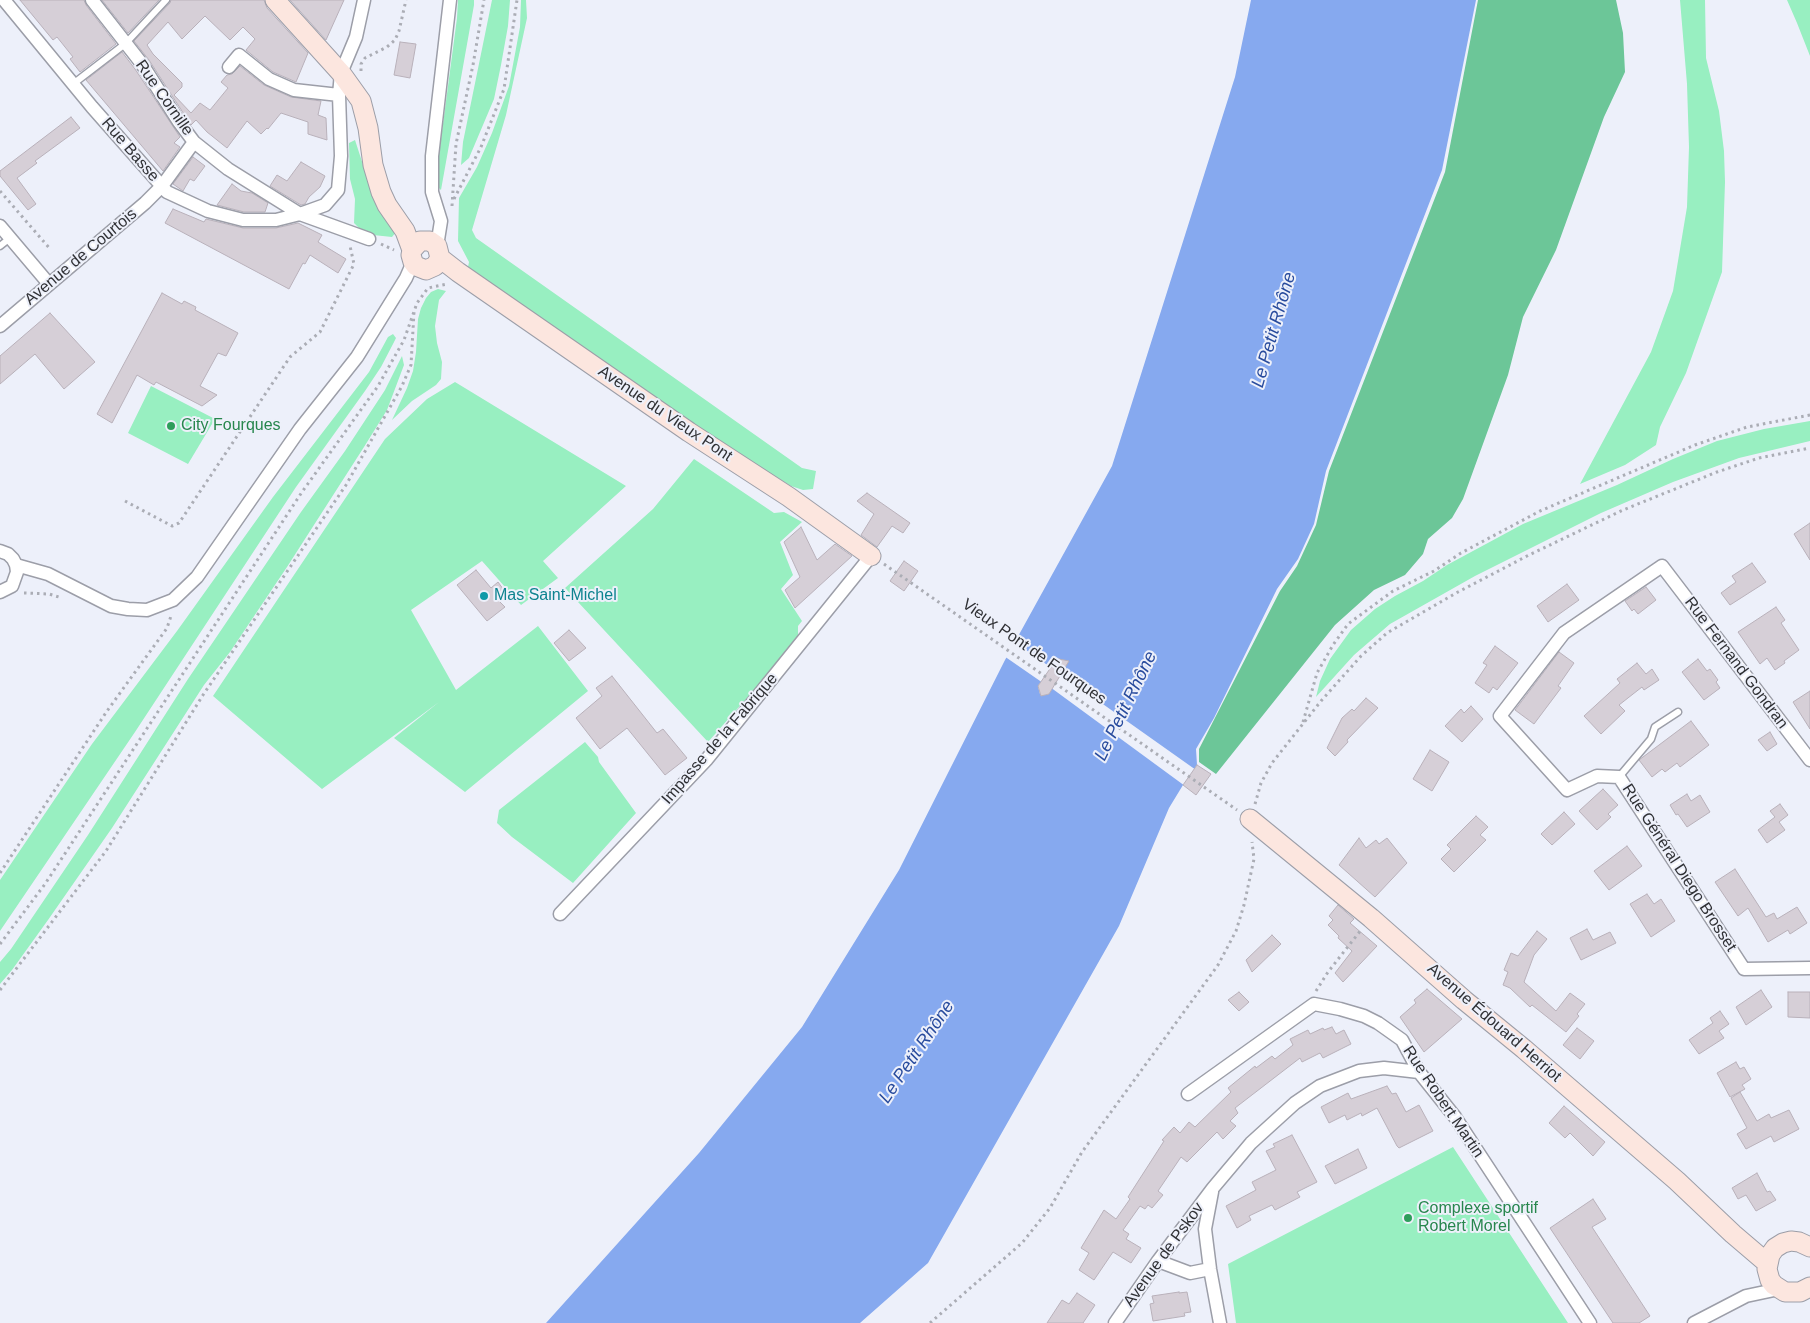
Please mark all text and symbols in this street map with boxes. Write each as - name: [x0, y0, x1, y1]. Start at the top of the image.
- street label: Rue Cornille: [131, 56, 197, 140]
- street label: Rue Basse: [97, 114, 163, 186]
- street label: Avenue de Courtois: [21, 205, 141, 309]
- water label: Le Petit Rhône: [1247, 270, 1301, 390]
- street label: Avenue du Vieux Pont: [594, 362, 736, 466]
- place label: City Fourques: [181, 416, 281, 436]
- marker: City Fourques: [165, 420, 177, 432]
- place label: Mas Saint-Michel: [494, 586, 617, 606]
- marker: Mas Saint-Michel: [478, 590, 490, 602]
- street label: Rue Fernand Gondran: [1680, 593, 1792, 733]
- street label: Vieux Pont de Fourques: [958, 595, 1110, 709]
- water label: Le Petit Rhône: [1090, 648, 1162, 764]
- street label: Impasse de la Fabrique: [658, 670, 782, 808]
- street label: Rue Général Diego Brosset: [1618, 781, 1740, 955]
- street label: Avenue Édouard Herriot: [1423, 960, 1565, 1086]
- water label: Le Petit Rhône: [875, 997, 959, 1107]
- street label: Rue Robert Martin: [1398, 1042, 1488, 1162]
- street label: Avenue de Pskov: [1120, 1199, 1208, 1311]
- place label: Complexe sportif Robert Morel: [1418, 1199, 1538, 1237]
- marker: Complexe sportif Robert Morel: [1402, 1212, 1414, 1224]

